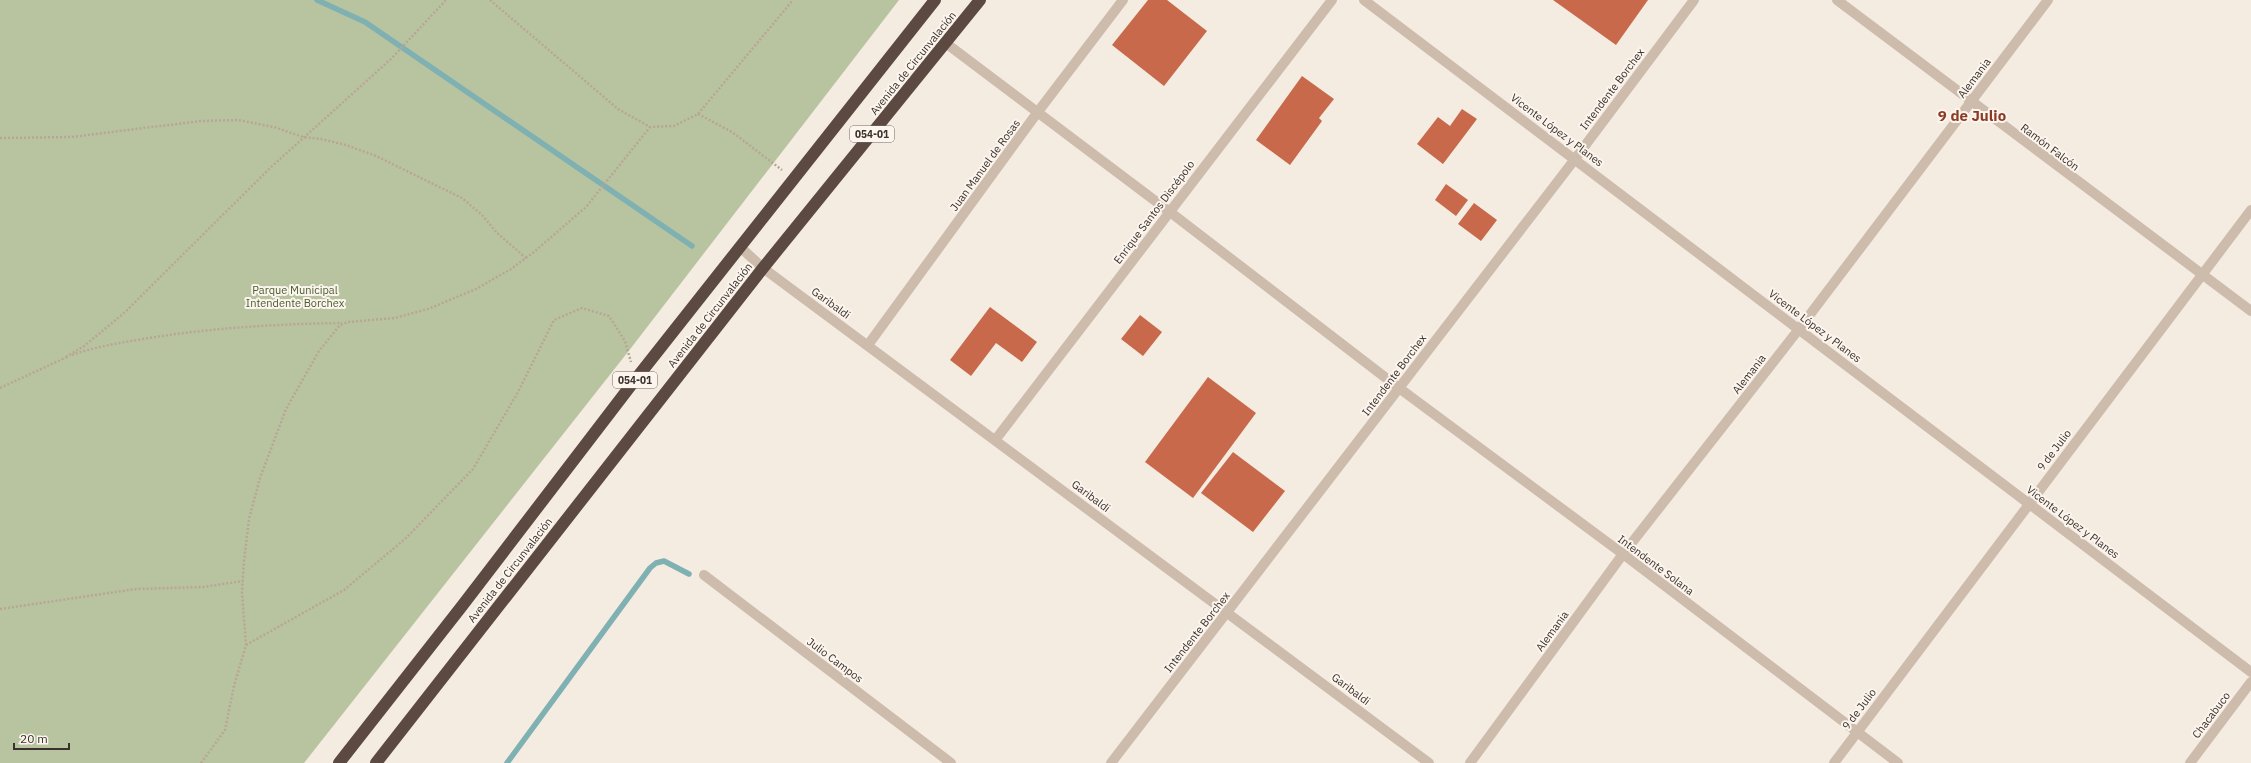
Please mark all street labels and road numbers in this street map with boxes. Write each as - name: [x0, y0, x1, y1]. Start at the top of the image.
- street label: Avenida de Circunvalación: [867, 8, 959, 118]
- street label: Intendente Borchex: [1577, 45, 1647, 133]
- street label: Alemania: [1954, 55, 1994, 101]
- street label: Vicente López y Planes: [1508, 91, 1606, 169]
- street label: Juan Manuel de Rosas: [947, 116, 1023, 214]
- street label: Ramón Falcón: [2018, 120, 2082, 174]
- road number: 054-01: [850, 126, 894, 142]
- street label: Enrique Santos Discépolo: [1111, 158, 1197, 266]
- street label: Avenida de Circunvalación: [665, 260, 755, 370]
- street label: Garibaldi: [809, 284, 853, 322]
- street label: Vicente López y Planes: [1766, 287, 1864, 365]
- street label: Intendente Borchex: [1359, 331, 1429, 419]
- street label: Alemania: [1729, 351, 1769, 397]
- road number: 054-01: [613, 372, 657, 388]
- street label: 9 de Julio: [2034, 427, 2074, 473]
- street label: Garibaldi: [1069, 477, 1113, 515]
- street label: Vicente López y Planes: [2024, 483, 2122, 561]
- street label: Avenida de Circunvalación: [465, 515, 555, 625]
- street label: Intendente Solana: [1615, 532, 1697, 598]
- street label: Intendente Borchex: [1161, 589, 1233, 675]
- street label: Alemania: [1533, 608, 1571, 654]
- street label: Julio Campos: [804, 634, 866, 686]
- street label: Garibaldi: [1329, 670, 1373, 708]
- street label: 9 de Julio: [1839, 686, 1879, 732]
- street label: Chacabuco: [2189, 689, 2233, 741]

